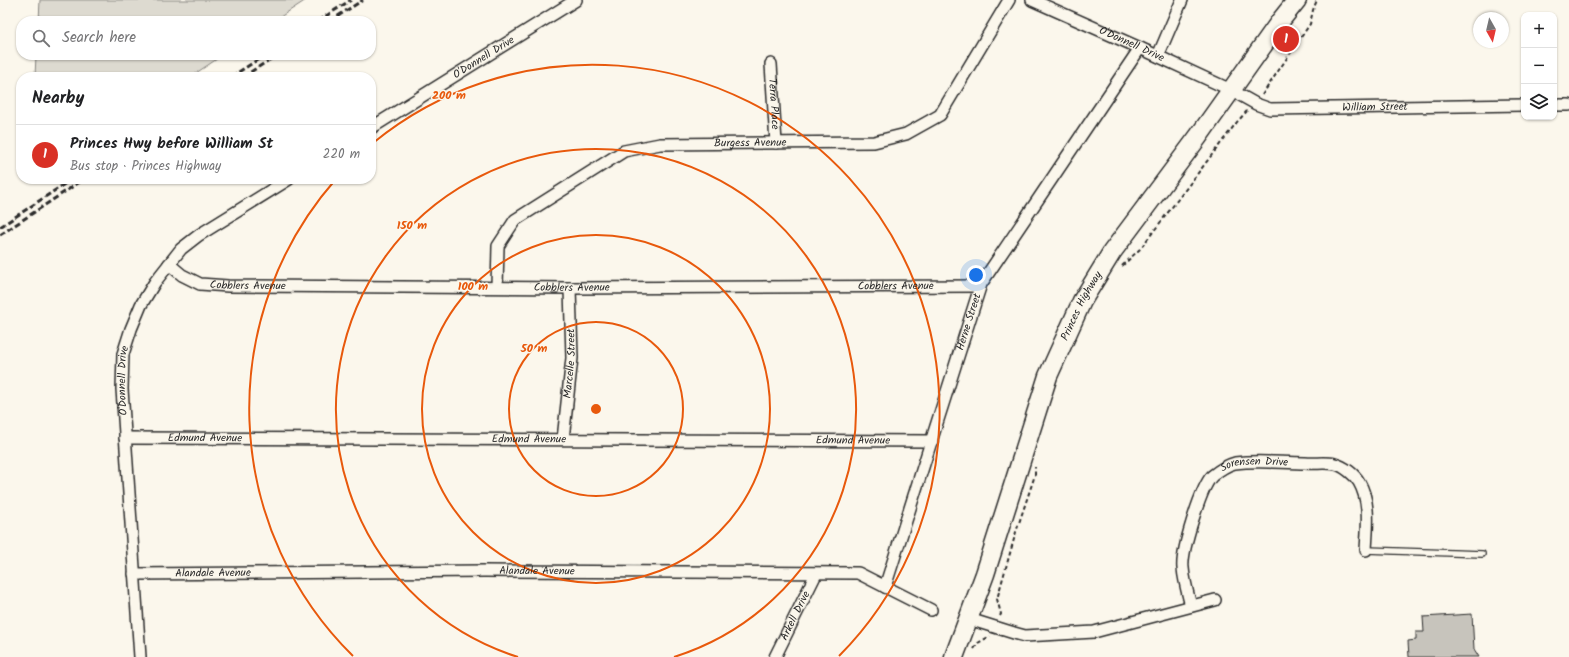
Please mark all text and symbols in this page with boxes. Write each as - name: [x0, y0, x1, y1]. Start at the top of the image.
- north arrow: [1473, 12, 1509, 48]
- map controls: [1521, 12, 1557, 120]
- button: +: [1521, 12, 1557, 48]
- search box: [16, 16, 376, 60]
- street label: O'Donnell Drive: [1096, 22, 1167, 67]
- pin: 1: [1273, 24, 1299, 54]
- text: Search here: [62, 26, 136, 50]
- icon: search: [30, 27, 52, 49]
- street label: O'Donnell Drive: [449, 31, 518, 84]
- button: −: [1521, 48, 1557, 84]
- street label: Terra Place: [763, 78, 784, 130]
- button: layers: [1521, 84, 1557, 120]
- text: Nearby: [32, 85, 84, 112]
- text: 200 m: [432, 86, 466, 105]
- street label: William Street: [1342, 98, 1409, 117]
- text: Princes Hwy before William St: [70, 132, 273, 156]
- street label: Burgess Avenue: [714, 134, 787, 152]
- text: 1: [43, 144, 47, 165]
- text: 220 m: [323, 144, 360, 165]
- text: Bus stop · Princes Highway: [70, 156, 221, 177]
- text: 150 m: [397, 216, 427, 235]
- your location: [966, 265, 986, 285]
- street label: Princes Highway: [1056, 267, 1107, 344]
- street label: Cobblers Avenue: [209, 276, 286, 295]
- text: 100 m: [458, 277, 488, 296]
- street label: Cobblers Avenue: [858, 277, 934, 296]
- street label: Cobblers Avenue: [534, 279, 610, 297]
- street label: Herne Street: [951, 290, 987, 353]
- street label: Marcelle Street: [559, 327, 581, 399]
- text: 50 m: [520, 339, 548, 358]
- street label: O'Donnell Drive: [113, 343, 134, 416]
- centre of rings: [589, 402, 603, 416]
- street label: Edmund Avenue: [168, 429, 242, 447]
- street label: Edmund Avenue: [492, 430, 566, 449]
- street label: Edmund Avenue: [816, 432, 890, 450]
- street label: Sorensen Drive: [1217, 453, 1289, 477]
- street label: Alandale Avenue: [499, 562, 575, 580]
- street label: Alandale Avenue: [175, 564, 251, 583]
- street label: Arkell Drive: [775, 588, 815, 644]

